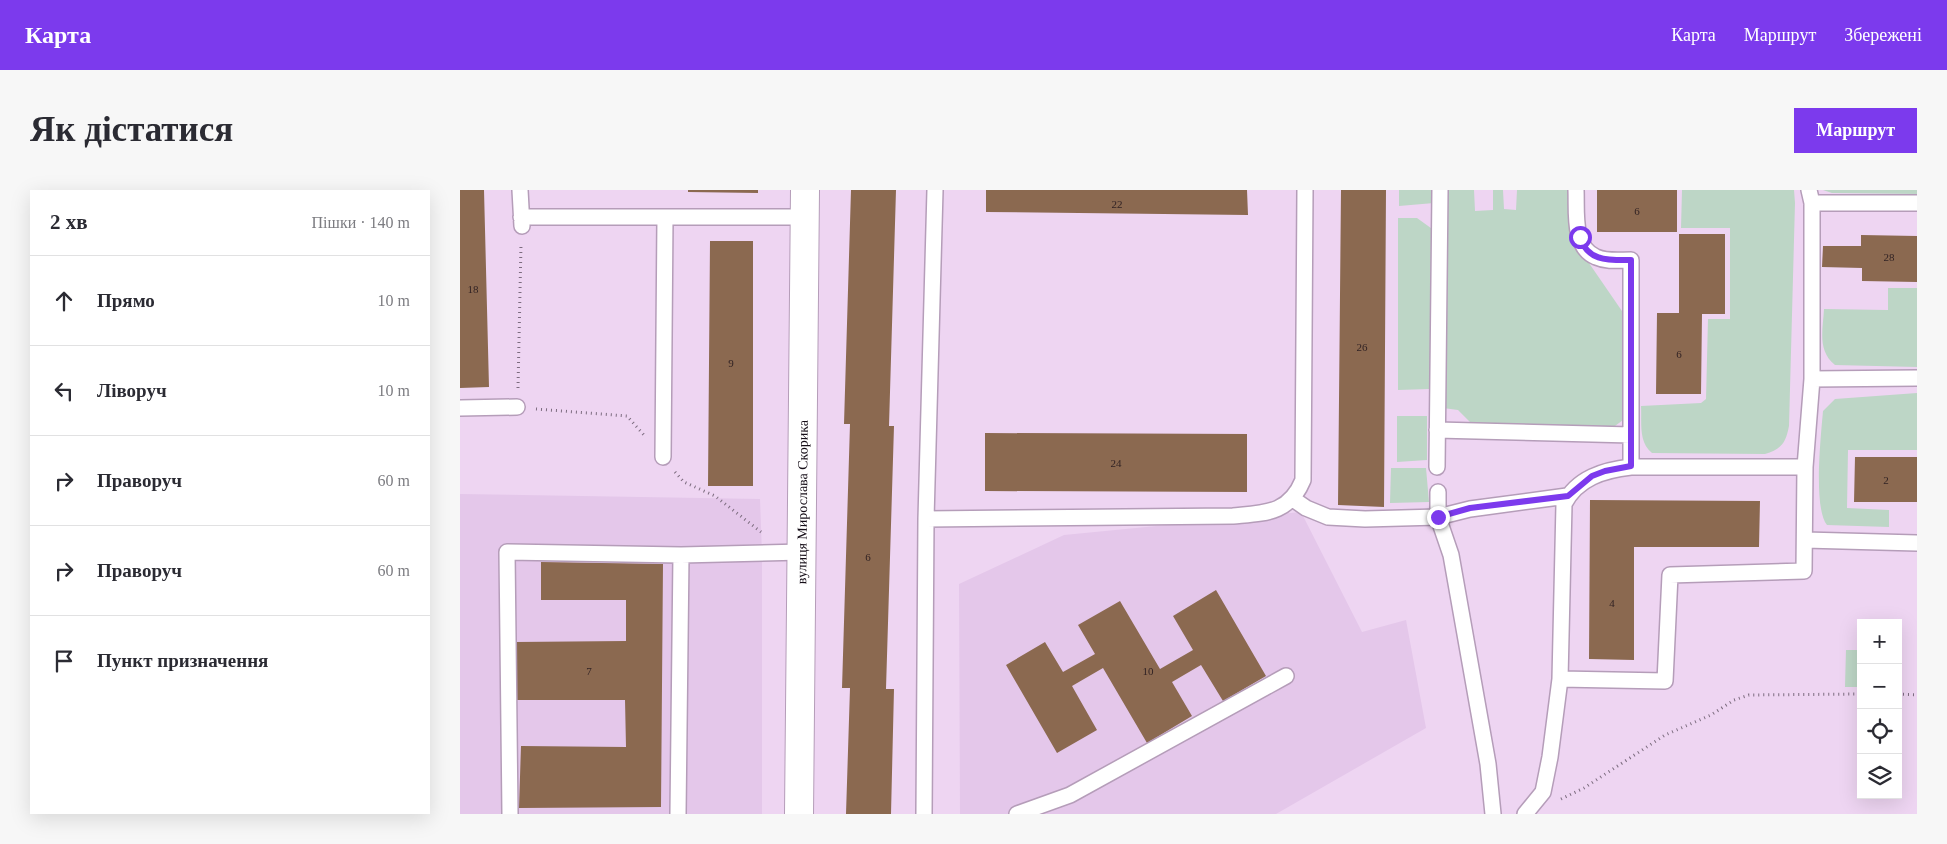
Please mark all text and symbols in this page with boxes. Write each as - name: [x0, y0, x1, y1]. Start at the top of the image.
- text: Карта: [25, 22, 91, 48]
- text: Карта: [1671, 25, 1716, 45]
- text: Маршрут: [1744, 25, 1816, 45]
- text: Збережені: [1844, 25, 1922, 45]
- button: Маршрут: [1794, 108, 1917, 153]
- text: Як дістатися: [30, 110, 233, 149]
- house number: 22: [1112, 198, 1123, 210]
- house number: 6: [1634, 205, 1640, 217]
- text: 2 хв: [50, 210, 88, 234]
- text: Пішки · 140 m: [312, 214, 410, 231]
- route start: [1569, 226, 1592, 249]
- house number: 28: [1884, 251, 1895, 263]
- house number: 18: [468, 283, 479, 295]
- icon: ahead: [50, 287, 78, 315]
- text: Прямо: [97, 290, 155, 311]
- text: 10 m: [378, 292, 410, 309]
- house number: 26: [1357, 341, 1368, 353]
- house number: 6: [1676, 348, 1682, 360]
- house number: 9: [728, 357, 734, 369]
- icon: left: [50, 377, 78, 405]
- text: Ліворуч: [97, 380, 167, 401]
- text: 10 m: [378, 382, 410, 399]
- street label: вулиця Мирослава Скорика: [794, 419, 810, 584]
- house number: 24: [1111, 457, 1122, 469]
- icon: right: [50, 467, 78, 495]
- text: Праворуч: [97, 470, 182, 491]
- text: 60 m: [378, 472, 410, 489]
- house number: 2: [1883, 474, 1889, 486]
- route end: [1427, 506, 1450, 529]
- house number: 6: [865, 551, 871, 563]
- icon: right: [50, 557, 78, 585]
- text: Праворуч: [97, 560, 182, 581]
- text: 60 m: [378, 562, 410, 579]
- house number: 4: [1609, 597, 1615, 609]
- map controls: [1857, 619, 1902, 799]
- button: +: [1857, 619, 1902, 664]
- icon: arrive: [50, 647, 78, 675]
- text: Пункт призначення: [97, 650, 268, 671]
- button: −: [1857, 664, 1902, 709]
- house number: 7: [586, 665, 592, 677]
- house number: 10: [1143, 665, 1154, 677]
- button: locate: [1857, 709, 1902, 754]
- button: layers: [1857, 754, 1902, 799]

